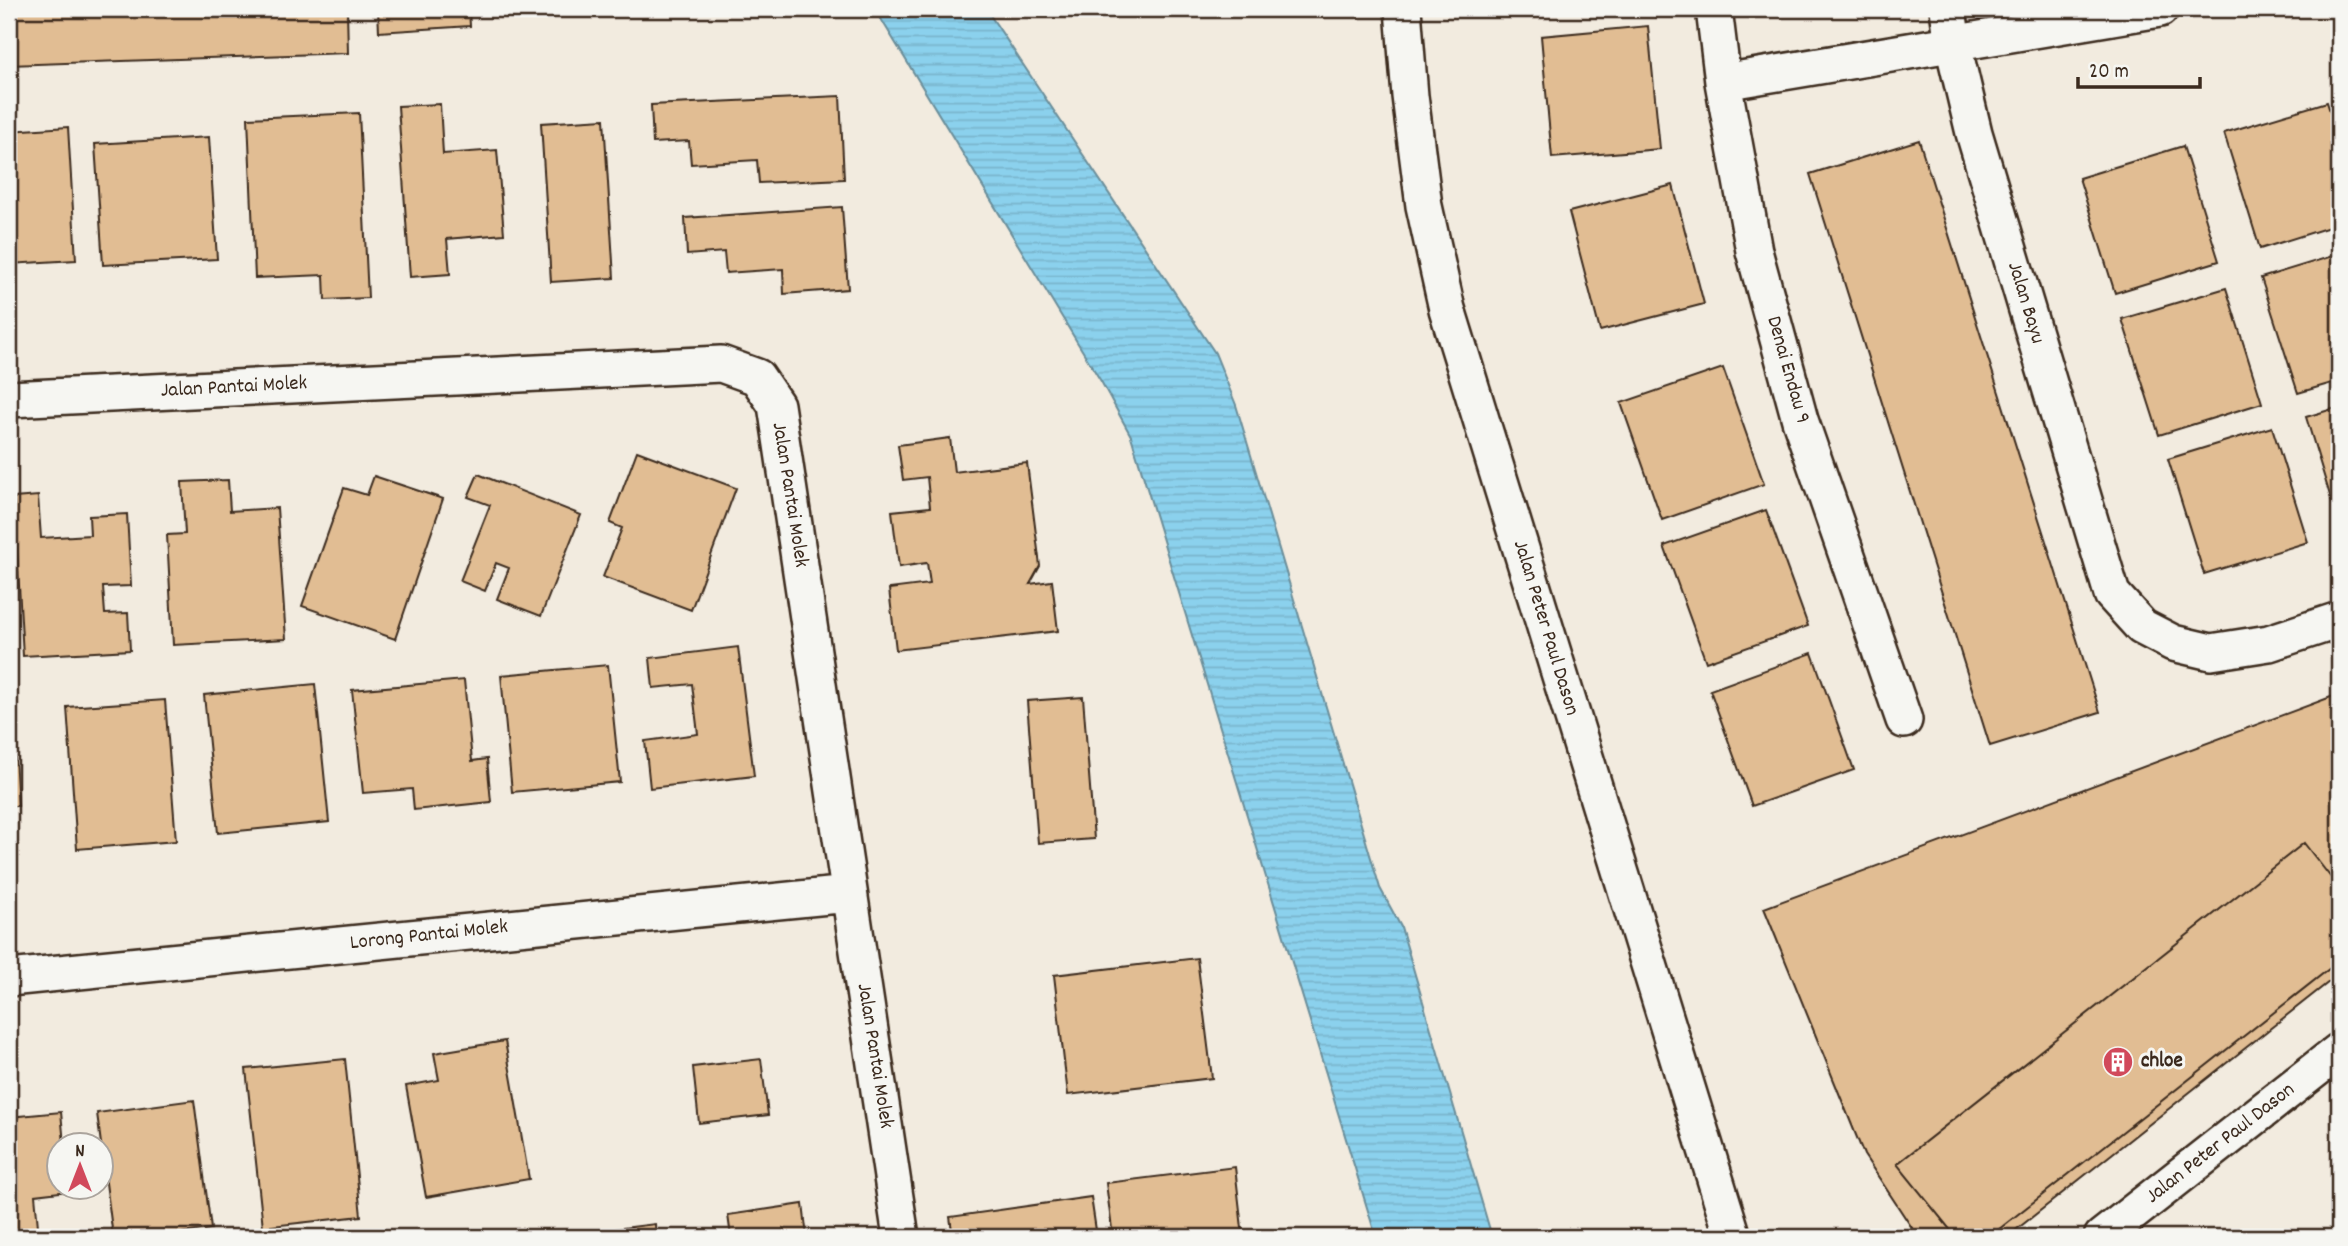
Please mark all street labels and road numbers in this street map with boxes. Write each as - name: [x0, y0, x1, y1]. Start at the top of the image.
- street label: Jalan Bayu: [1998, 258, 2052, 348]
- street label: Denai Endau 9: [1757, 313, 1817, 427]
- street label: Jalan Pantai Molek: [160, 369, 308, 407]
- street label: Jalan Pantai Molek: [763, 420, 815, 570]
- street label: Jalan Peter Paul Dason: [1504, 537, 1586, 719]
- street label: Lorong Pantai Molek: [349, 913, 509, 959]
- street label: Jalan Pantai Molek: [848, 981, 900, 1131]
- street label: Jalan Peter Paul Dason: [2140, 1076, 2302, 1212]

